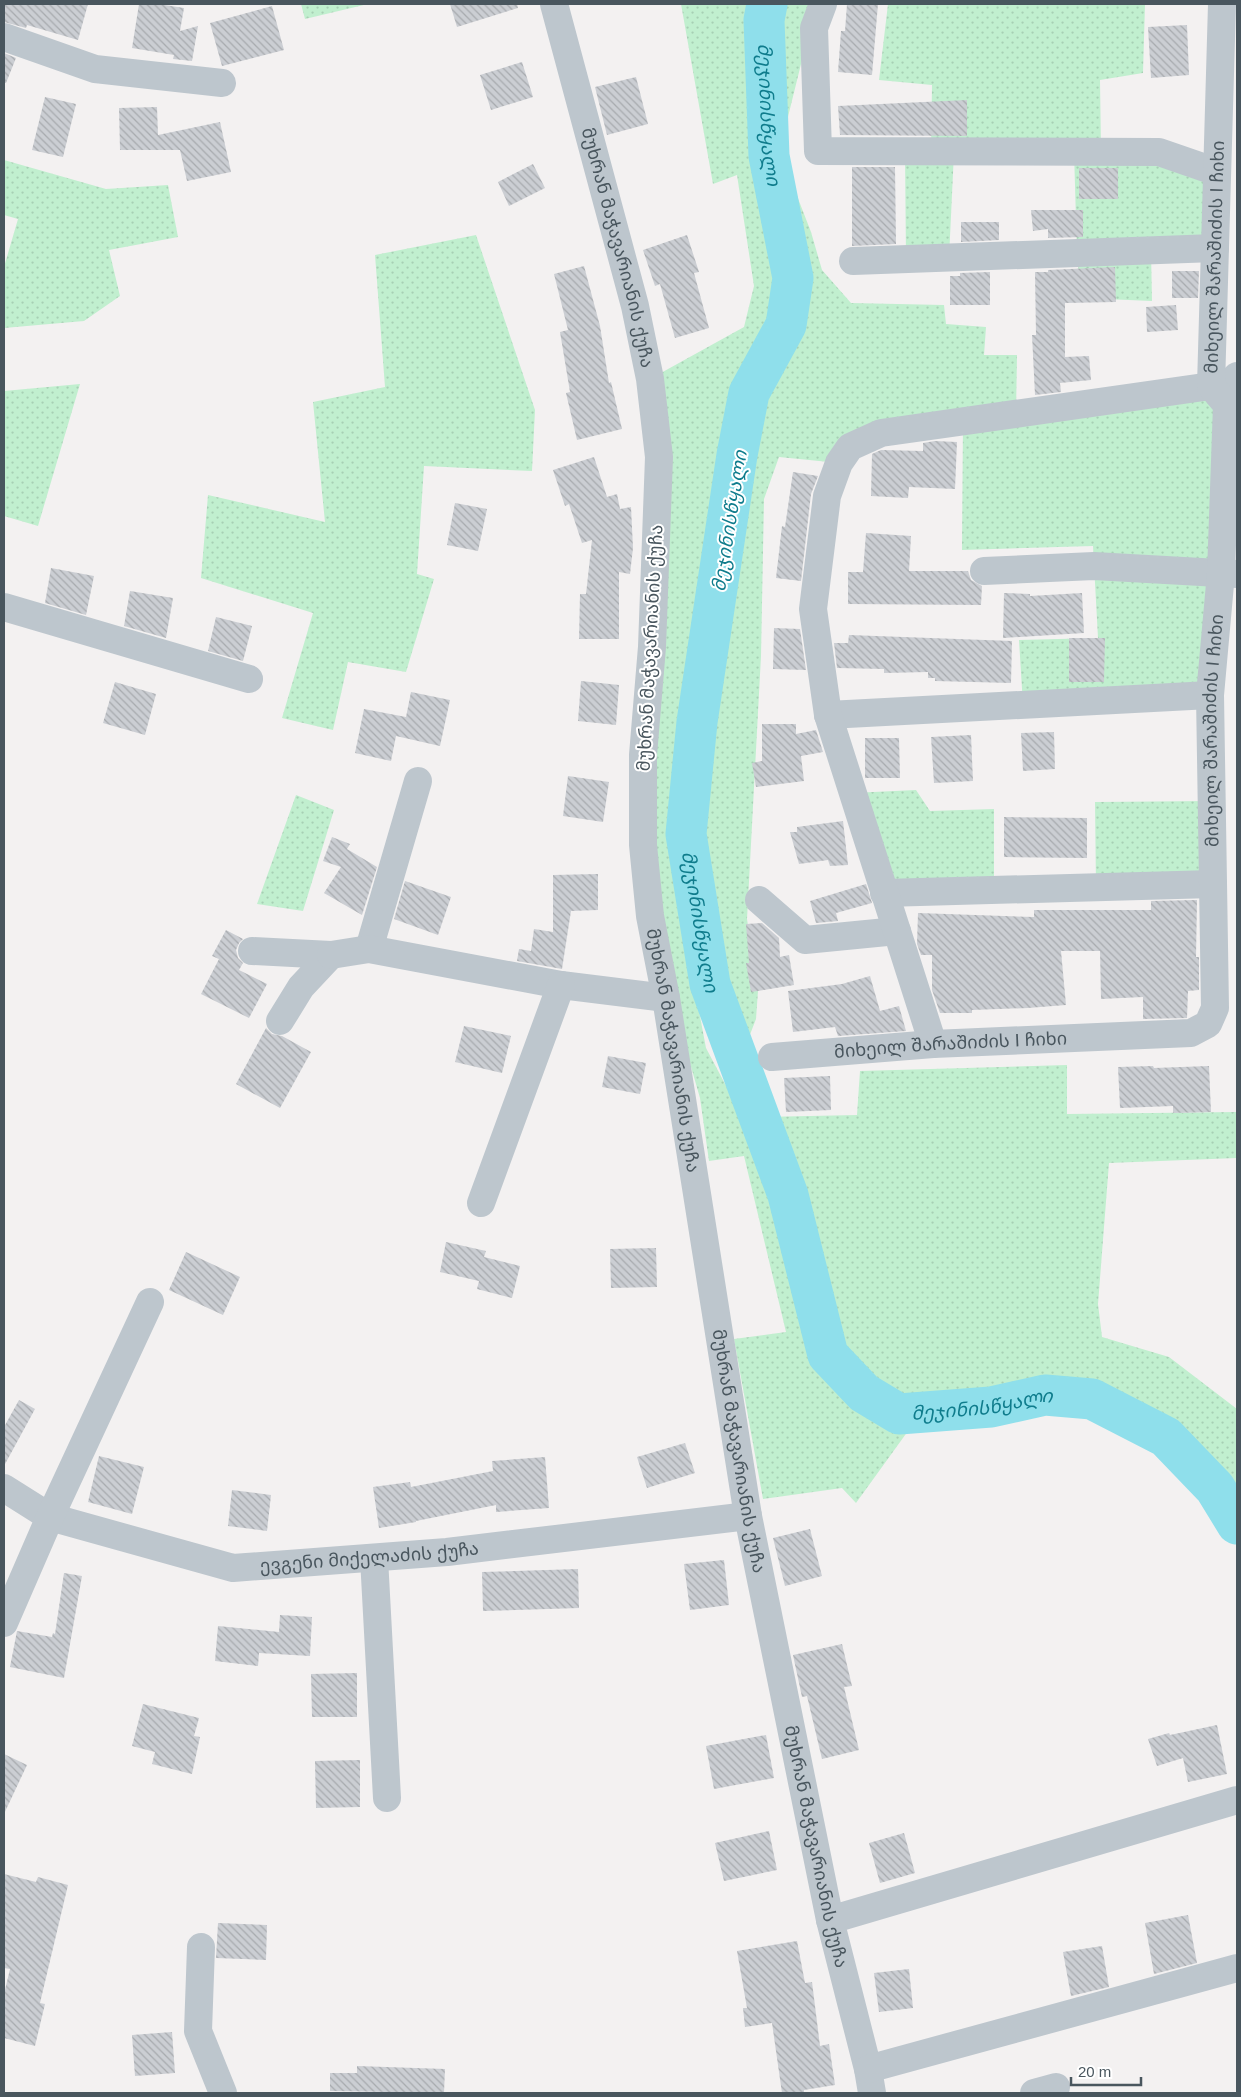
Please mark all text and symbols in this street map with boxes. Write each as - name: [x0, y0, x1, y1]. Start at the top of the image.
- water label: მეჯინისწყალი: [753, 43, 785, 189]
- street label: მუხრან მაჭავარიანის ქუჩა: [578, 125, 657, 370]
- street label: მიხეილ შარაშიძის I ჩიხი: [1201, 140, 1228, 374]
- water label: მეჯინისწყალი: [708, 448, 752, 593]
- street label: მუხრან მაჭავარიანის ქუჩა: [634, 524, 667, 772]
- street label: მიხეილ შარაშიძის I ჩიხი: [1200, 613, 1227, 847]
- water label: მეჯინისწყალი: [678, 850, 723, 997]
- street label: მუხრან მაჭავარიანის ქუჩა: [643, 927, 703, 1174]
- street label: მიხეილ შარაშიძის I ჩიხი: [833, 1028, 1067, 1062]
- street label: მუხრან მაჭავარიანის ქუჩა: [709, 1328, 769, 1575]
- water label: მეჯინისწყალი: [911, 1385, 1054, 1424]
- street label: ევგენი მიქელაძის ქუჩა: [259, 1538, 480, 1577]
- street label: მუხრან მაჭავარიანის ქუჩა: [781, 1724, 852, 1970]
- scale bar: [1071, 2054, 1141, 2086]
- text: 20 m: [1078, 2063, 1111, 2080]

